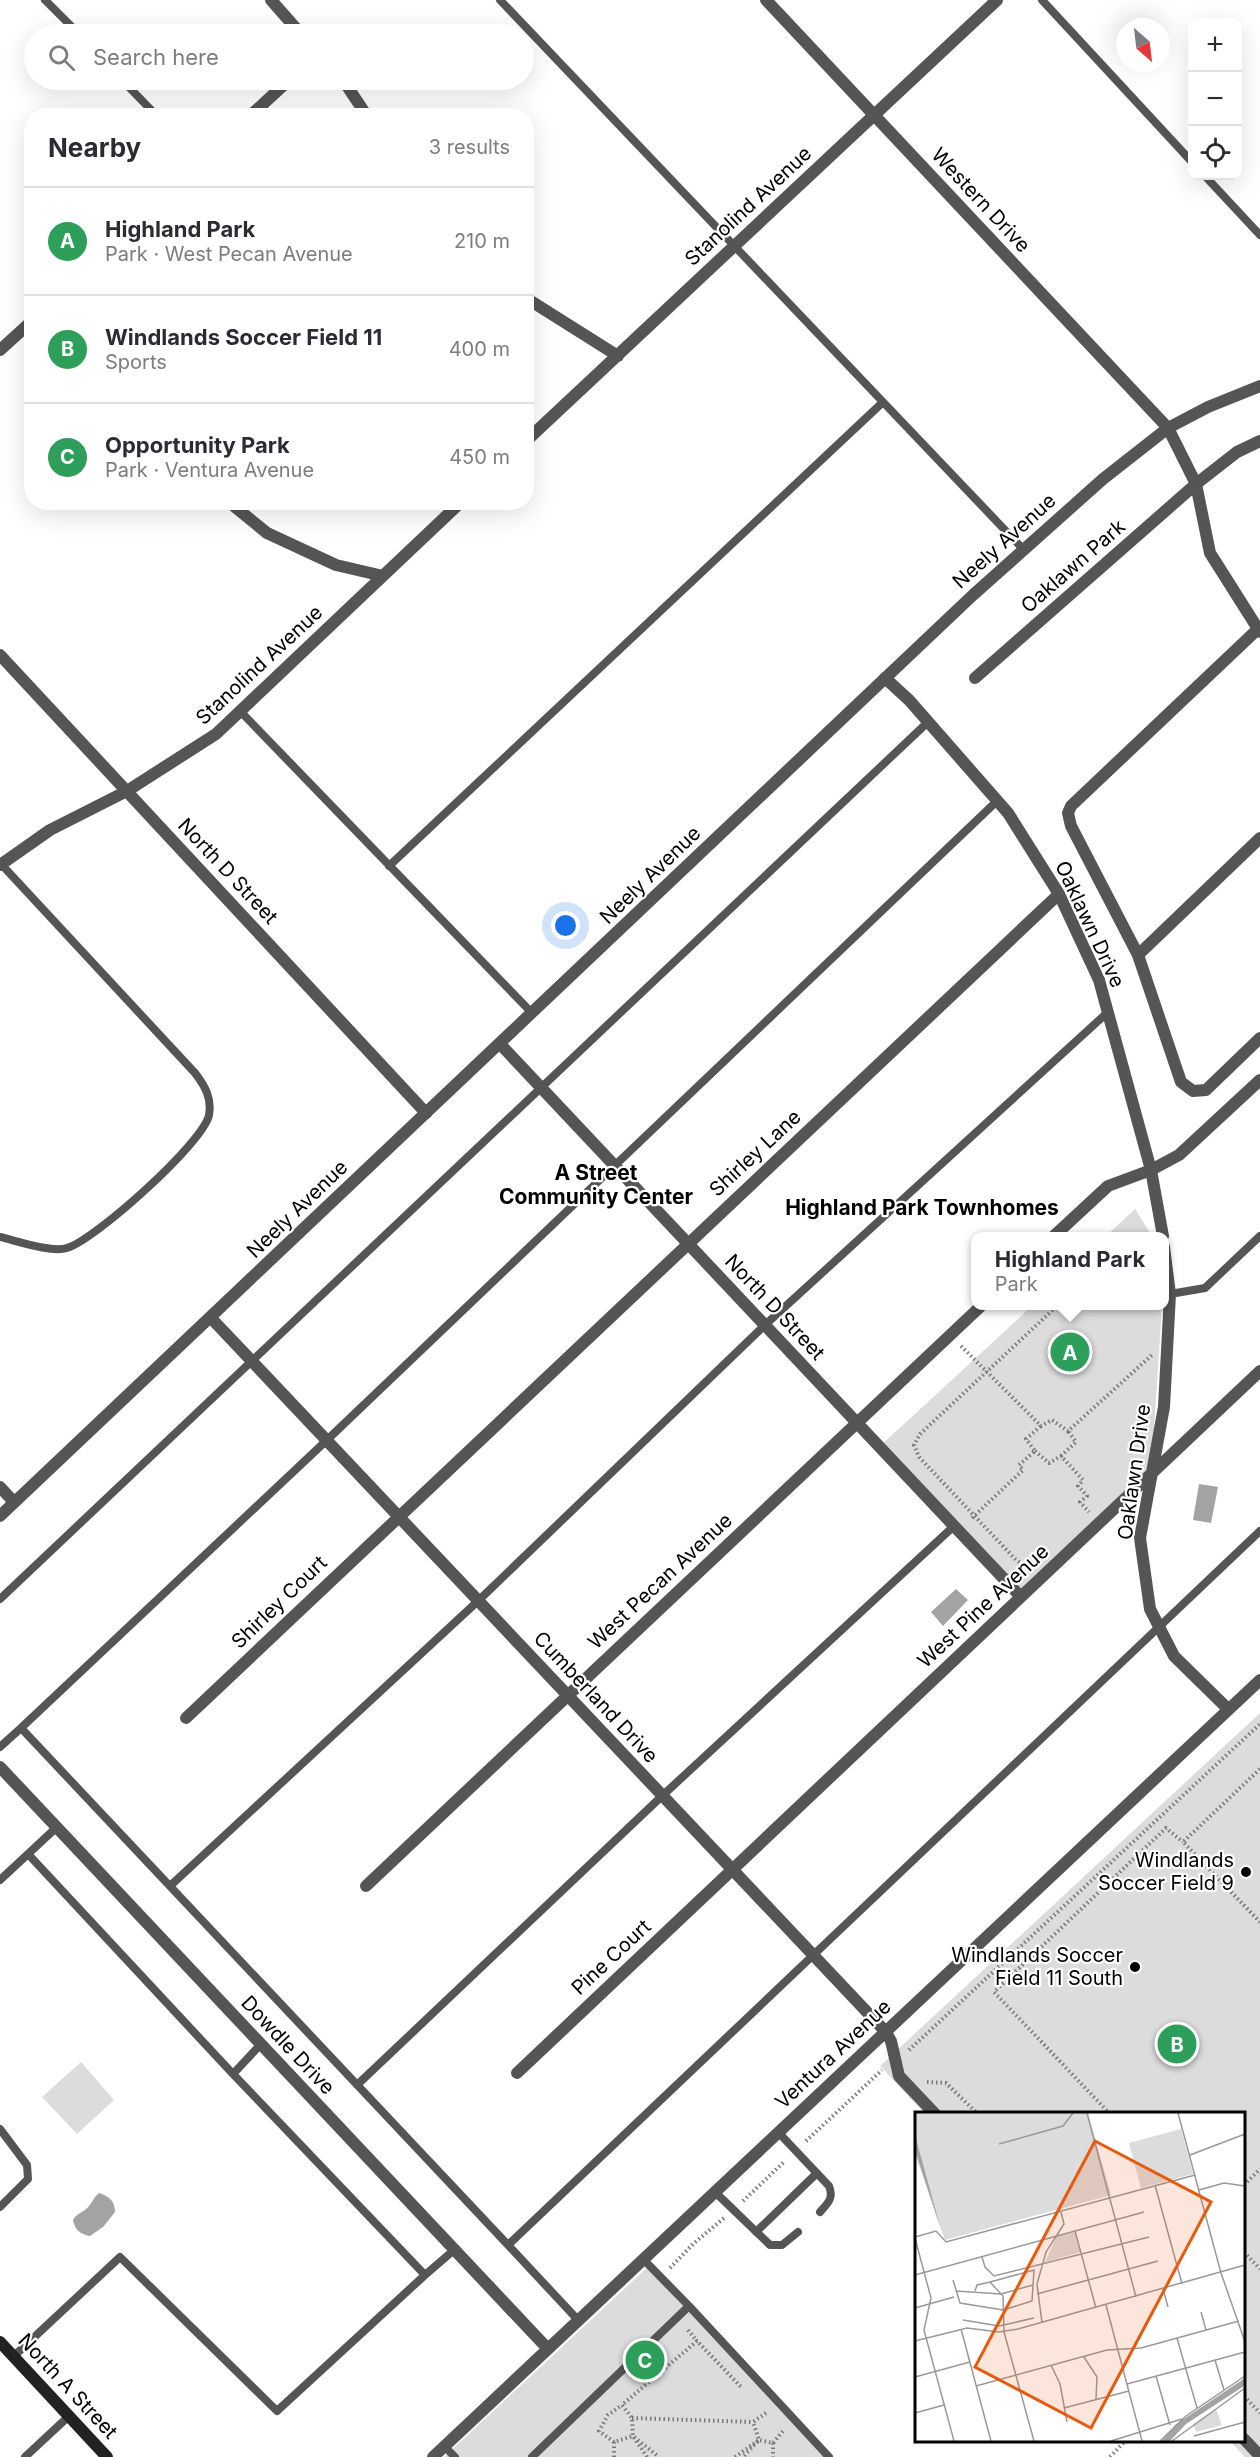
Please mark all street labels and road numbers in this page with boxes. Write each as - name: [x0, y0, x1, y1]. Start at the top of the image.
- street label: Stanolind Avenue: [680, 141, 816, 271]
- street label: Western Drive: [927, 143, 1035, 257]
- street label: Neely Avenue: [947, 488, 1061, 594]
- street label: Oaklawn Park: [1016, 514, 1130, 618]
- street label: Stanolind Avenue: [191, 600, 327, 730]
- street label: North D Street: [173, 813, 283, 929]
- street label: Neely Avenue: [595, 821, 705, 929]
- street label: Oaklawn Drive: [1050, 857, 1130, 991]
- street label: Shirley Lane: [704, 1105, 806, 1201]
- street label: Neely Avenue: [242, 1155, 352, 1263]
- street label: North D Street: [720, 1249, 830, 1365]
- street label: Oaklawn Drive: [1113, 1402, 1155, 1542]
- street label: West Pecan Avenue: [583, 1508, 737, 1654]
- street label: West Pine Avenue: [913, 1539, 1053, 1673]
- street label: Shirley Court: [226, 1550, 332, 1653]
- street label: Cumberland Drive: [529, 1626, 663, 1768]
- street label: Pine Court: [566, 1914, 656, 2000]
- street label: Dowdle Drive: [236, 1991, 340, 2099]
- street label: Ventura Avenue: [770, 1994, 896, 2114]
- street label: North A Street: [13, 2329, 123, 2444]

